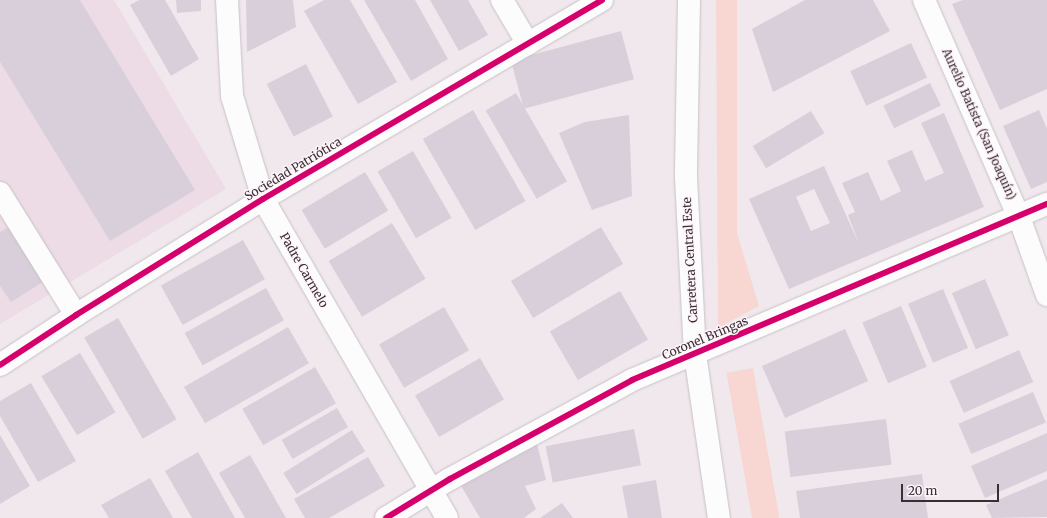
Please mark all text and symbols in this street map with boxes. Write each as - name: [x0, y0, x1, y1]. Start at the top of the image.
- street label: Aurelio Batista (San Joaquín): [939, 46, 1019, 202]
- street label: Sociedad Patriótica: [242, 134, 344, 204]
- street label: Carretera Central Este: [680, 197, 700, 323]
- street label: Padre Carmelo: [277, 230, 331, 310]
- street label: Coronel Bringas: [660, 313, 750, 363]
- scale bar: [903, 476, 1001, 502]
- text: 20 m: [908, 483, 937, 498]

